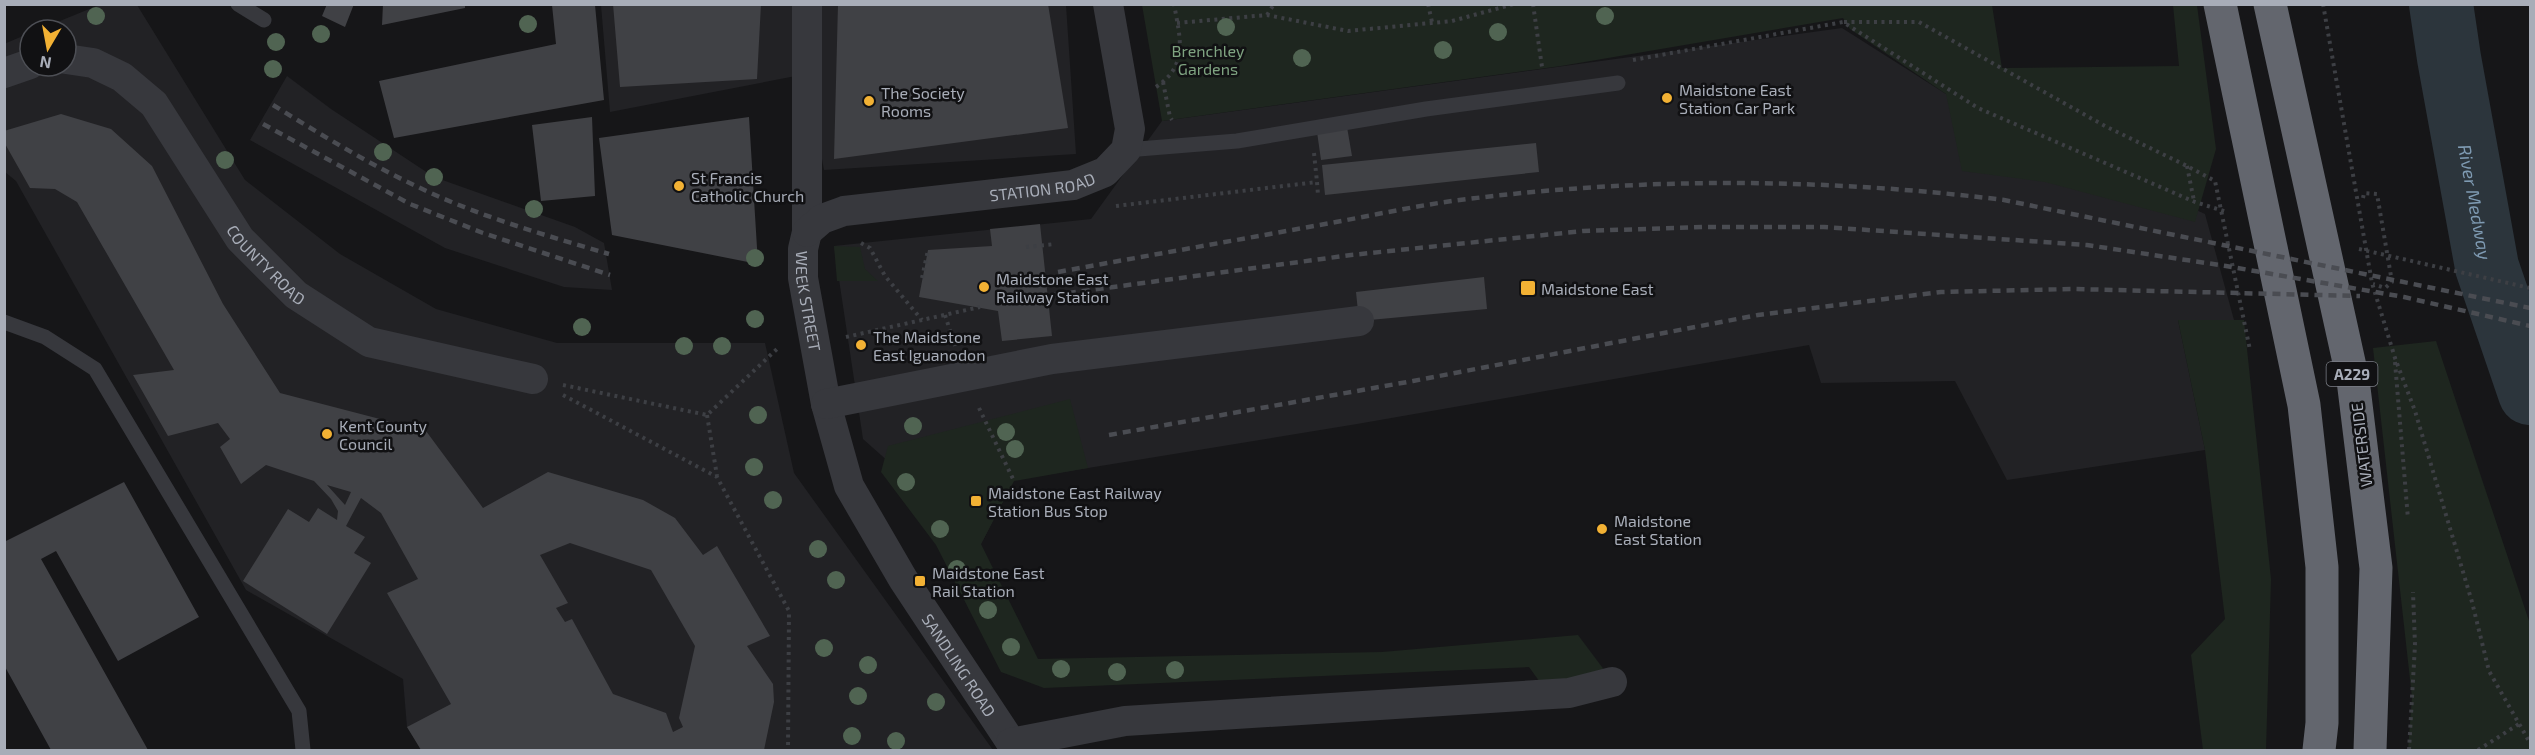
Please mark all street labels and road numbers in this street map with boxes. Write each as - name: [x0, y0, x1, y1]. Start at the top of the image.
- street label: STATION ROAD: [988, 168, 1097, 204]
- street label: COUNTY ROAD: [224, 221, 309, 308]
- street label: WEEK STREET: [793, 251, 826, 353]
- road number: A229: [2326, 362, 2378, 386]
- street label: WATERSIDE: [2346, 402, 2376, 488]
- street label: SANDLING ROAD: [919, 610, 1000, 720]

